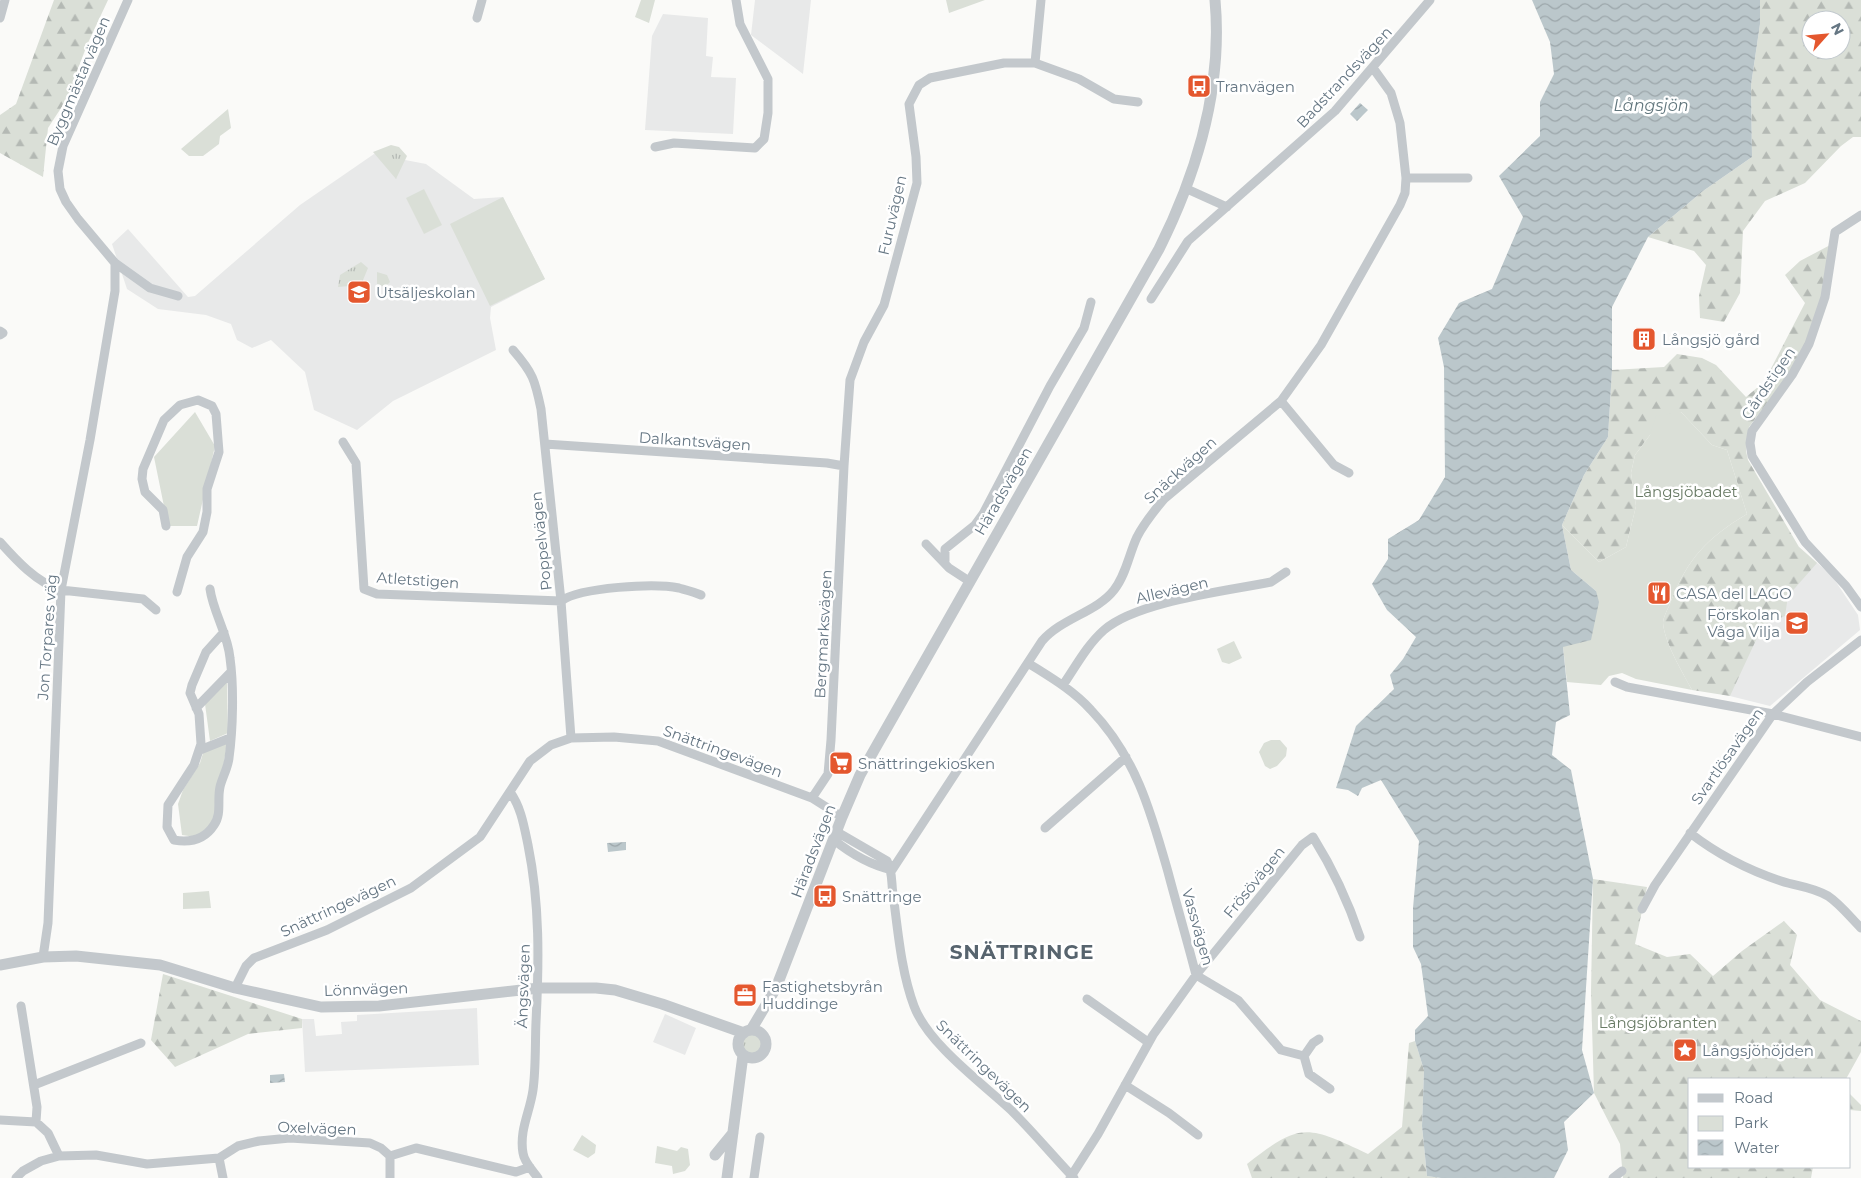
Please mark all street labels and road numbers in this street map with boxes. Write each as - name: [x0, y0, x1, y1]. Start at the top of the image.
- street label: Byggmästarvägen: [42, 13, 114, 149]
- street label: Badstrandsvägen: [1292, 22, 1396, 132]
- street label: Furuvägen: [874, 173, 910, 257]
- street label: Gårdstigen: [1737, 343, 1799, 423]
- street label: Dalkantsvägen: [638, 428, 752, 454]
- street label: Snäckvägen: [1140, 432, 1220, 508]
- street label: Häradsvägen: [970, 443, 1036, 539]
- street label: Poppelvägen: [526, 490, 556, 592]
- street label: Atletstigen: [376, 568, 460, 592]
- street label: Bergmarksvägen: [810, 569, 836, 699]
- street label: Allevägen: [1134, 572, 1210, 608]
- street label: Jon Torpares väg: [33, 573, 61, 702]
- street label: Svartlösavägen: [1687, 704, 1767, 808]
- street label: Snättringevägen: [661, 721, 785, 781]
- street label: Häradsvägen: [786, 801, 840, 901]
- street label: Frösövägen: [1219, 842, 1289, 922]
- street label: Snättringevägen: [277, 871, 399, 941]
- street label: Vassvägen: [1178, 886, 1218, 968]
- street label: Ängsvägen: [512, 943, 534, 1029]
- street label: Lönnvägen: [323, 978, 409, 1000]
- street label: Snättringevägen: [932, 1016, 1036, 1116]
- street label: Oxelvägen: [277, 1117, 357, 1139]

